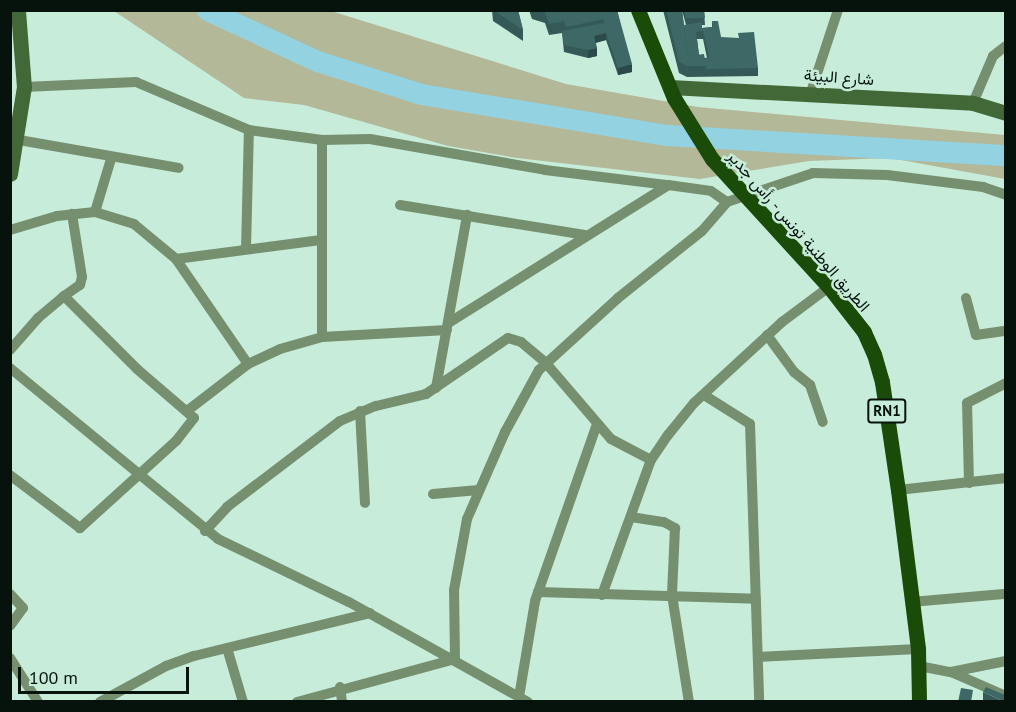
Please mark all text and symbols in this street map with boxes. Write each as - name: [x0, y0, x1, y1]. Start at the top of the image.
- street label: شارع البيئة: [803, 65, 875, 89]
- street label: الطريق الوطنية تونس - رأس جدير: [723, 146, 875, 316]
- road number: RN1: [866, 399, 908, 423]
- scale bar: [21, 655, 192, 693]
- text: 100 m: [29, 666, 78, 689]

